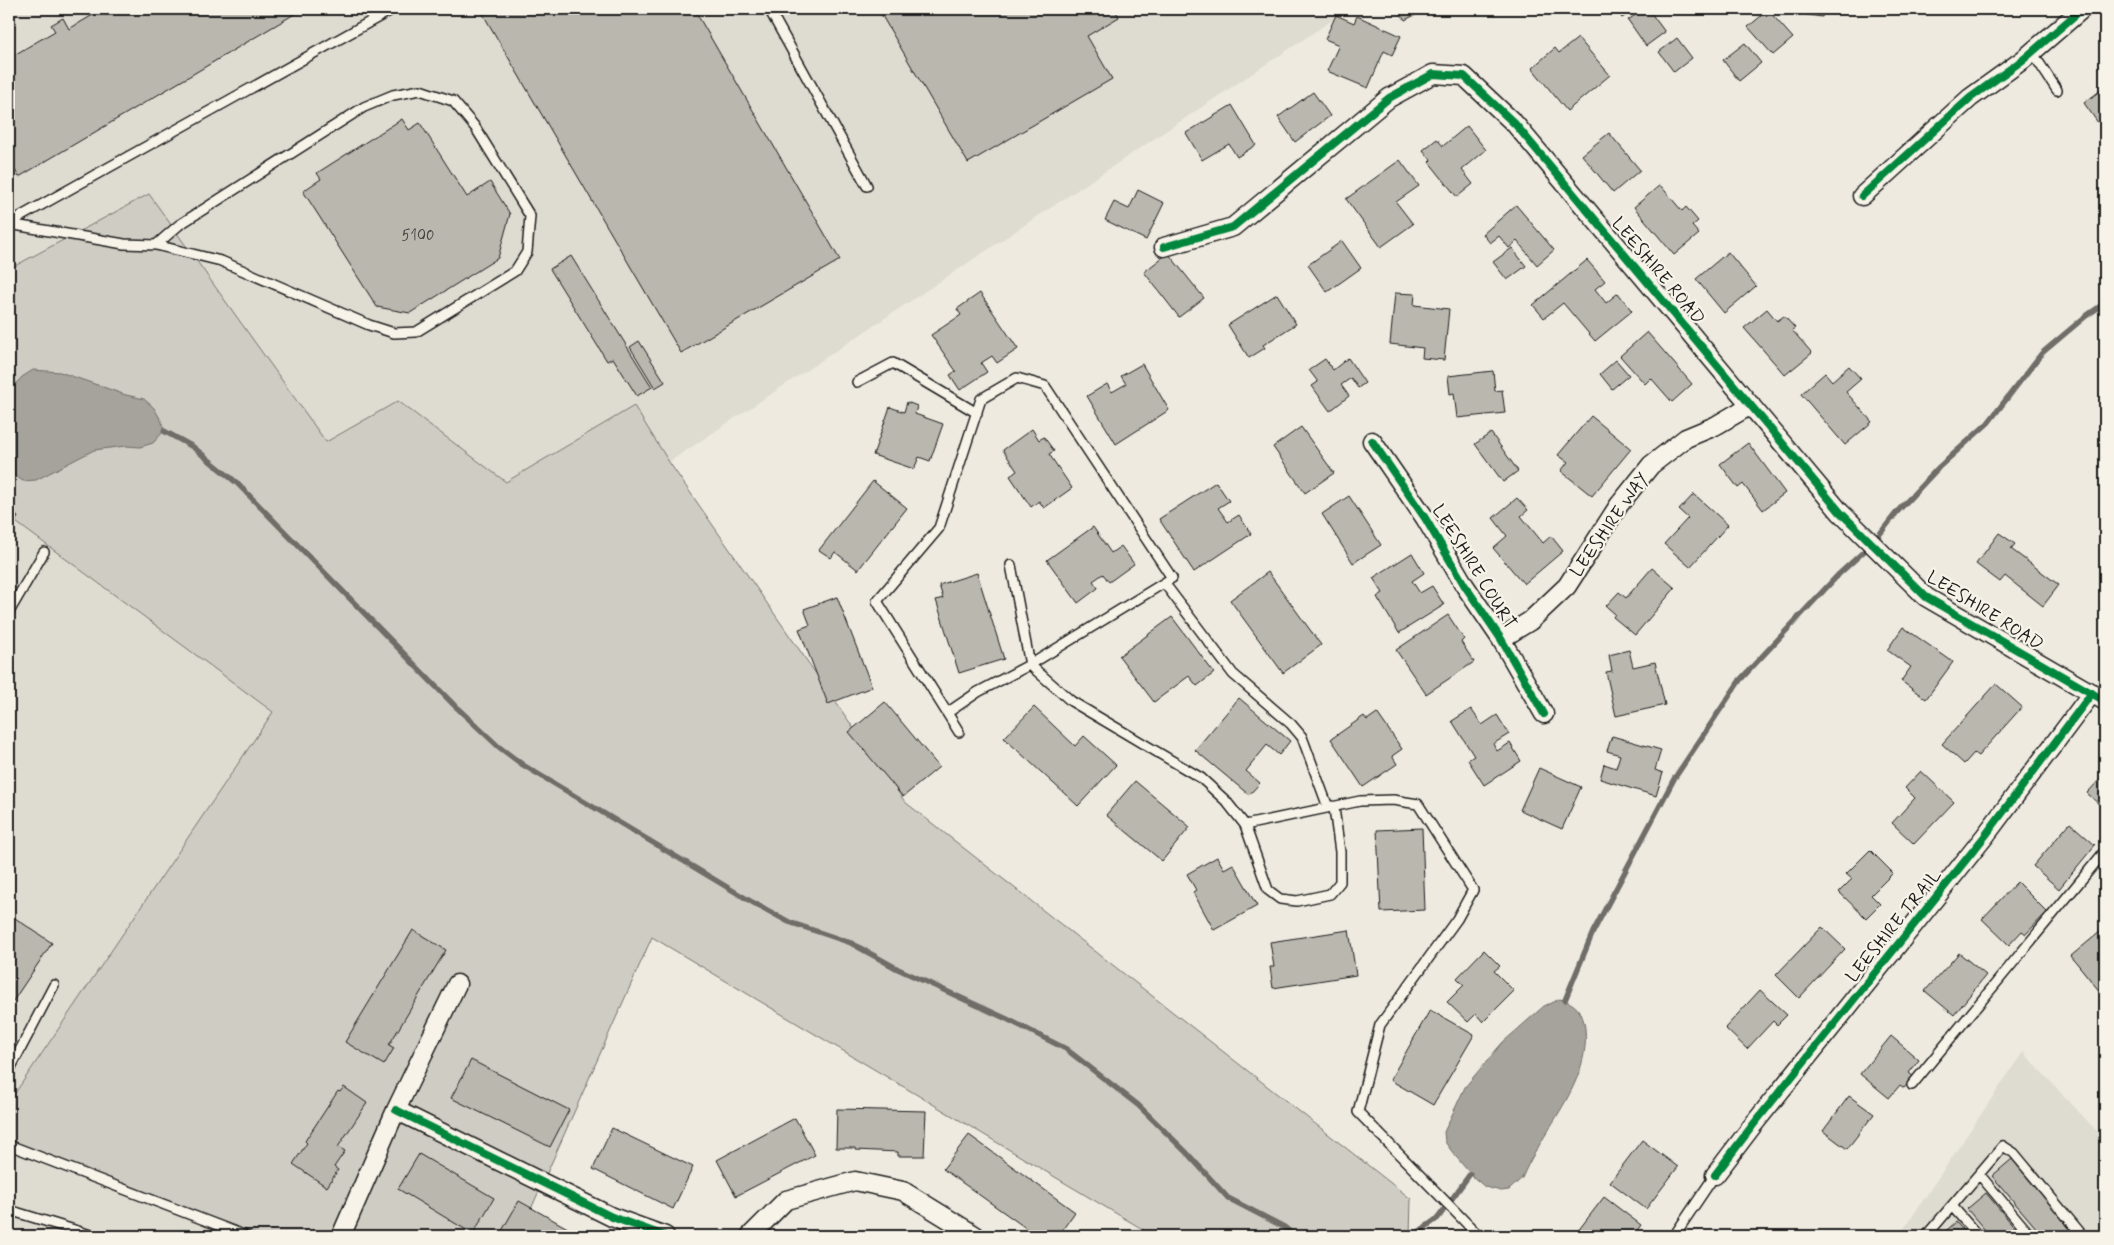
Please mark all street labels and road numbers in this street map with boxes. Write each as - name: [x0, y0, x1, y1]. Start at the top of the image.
- street label: LEESHIRE ROAD: [1606, 212, 1710, 330]
- street label: LEESHIRE WAY: [1565, 468, 1655, 582]
- street label: LEESHIRE COURT: [1426, 500, 1522, 634]
- street label: LEESHIRE ROAD: [1922, 566, 2048, 656]
- street label: LEESHIRE TRAIL: [1841, 864, 1947, 988]

